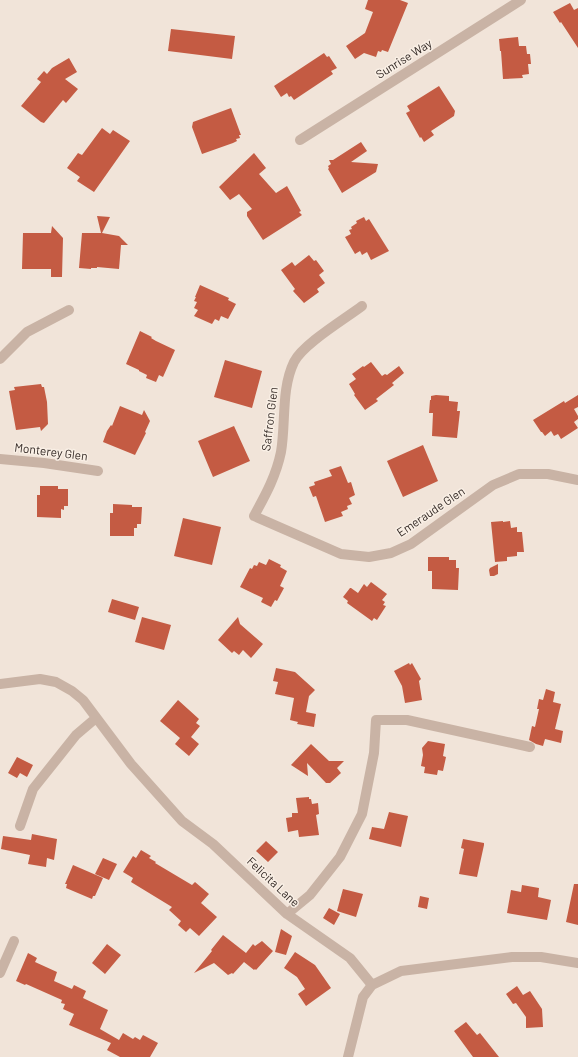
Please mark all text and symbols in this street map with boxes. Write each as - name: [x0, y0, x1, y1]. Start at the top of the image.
- street label: Sunrise Way: [373, 35, 434, 81]
- street label: Saffron Glen: [258, 386, 280, 452]
- street label: Monterey Glen: [14, 440, 89, 462]
- street label: Emeraude Glen: [394, 483, 467, 539]
- street label: Felicita Lane: [245, 853, 303, 909]

